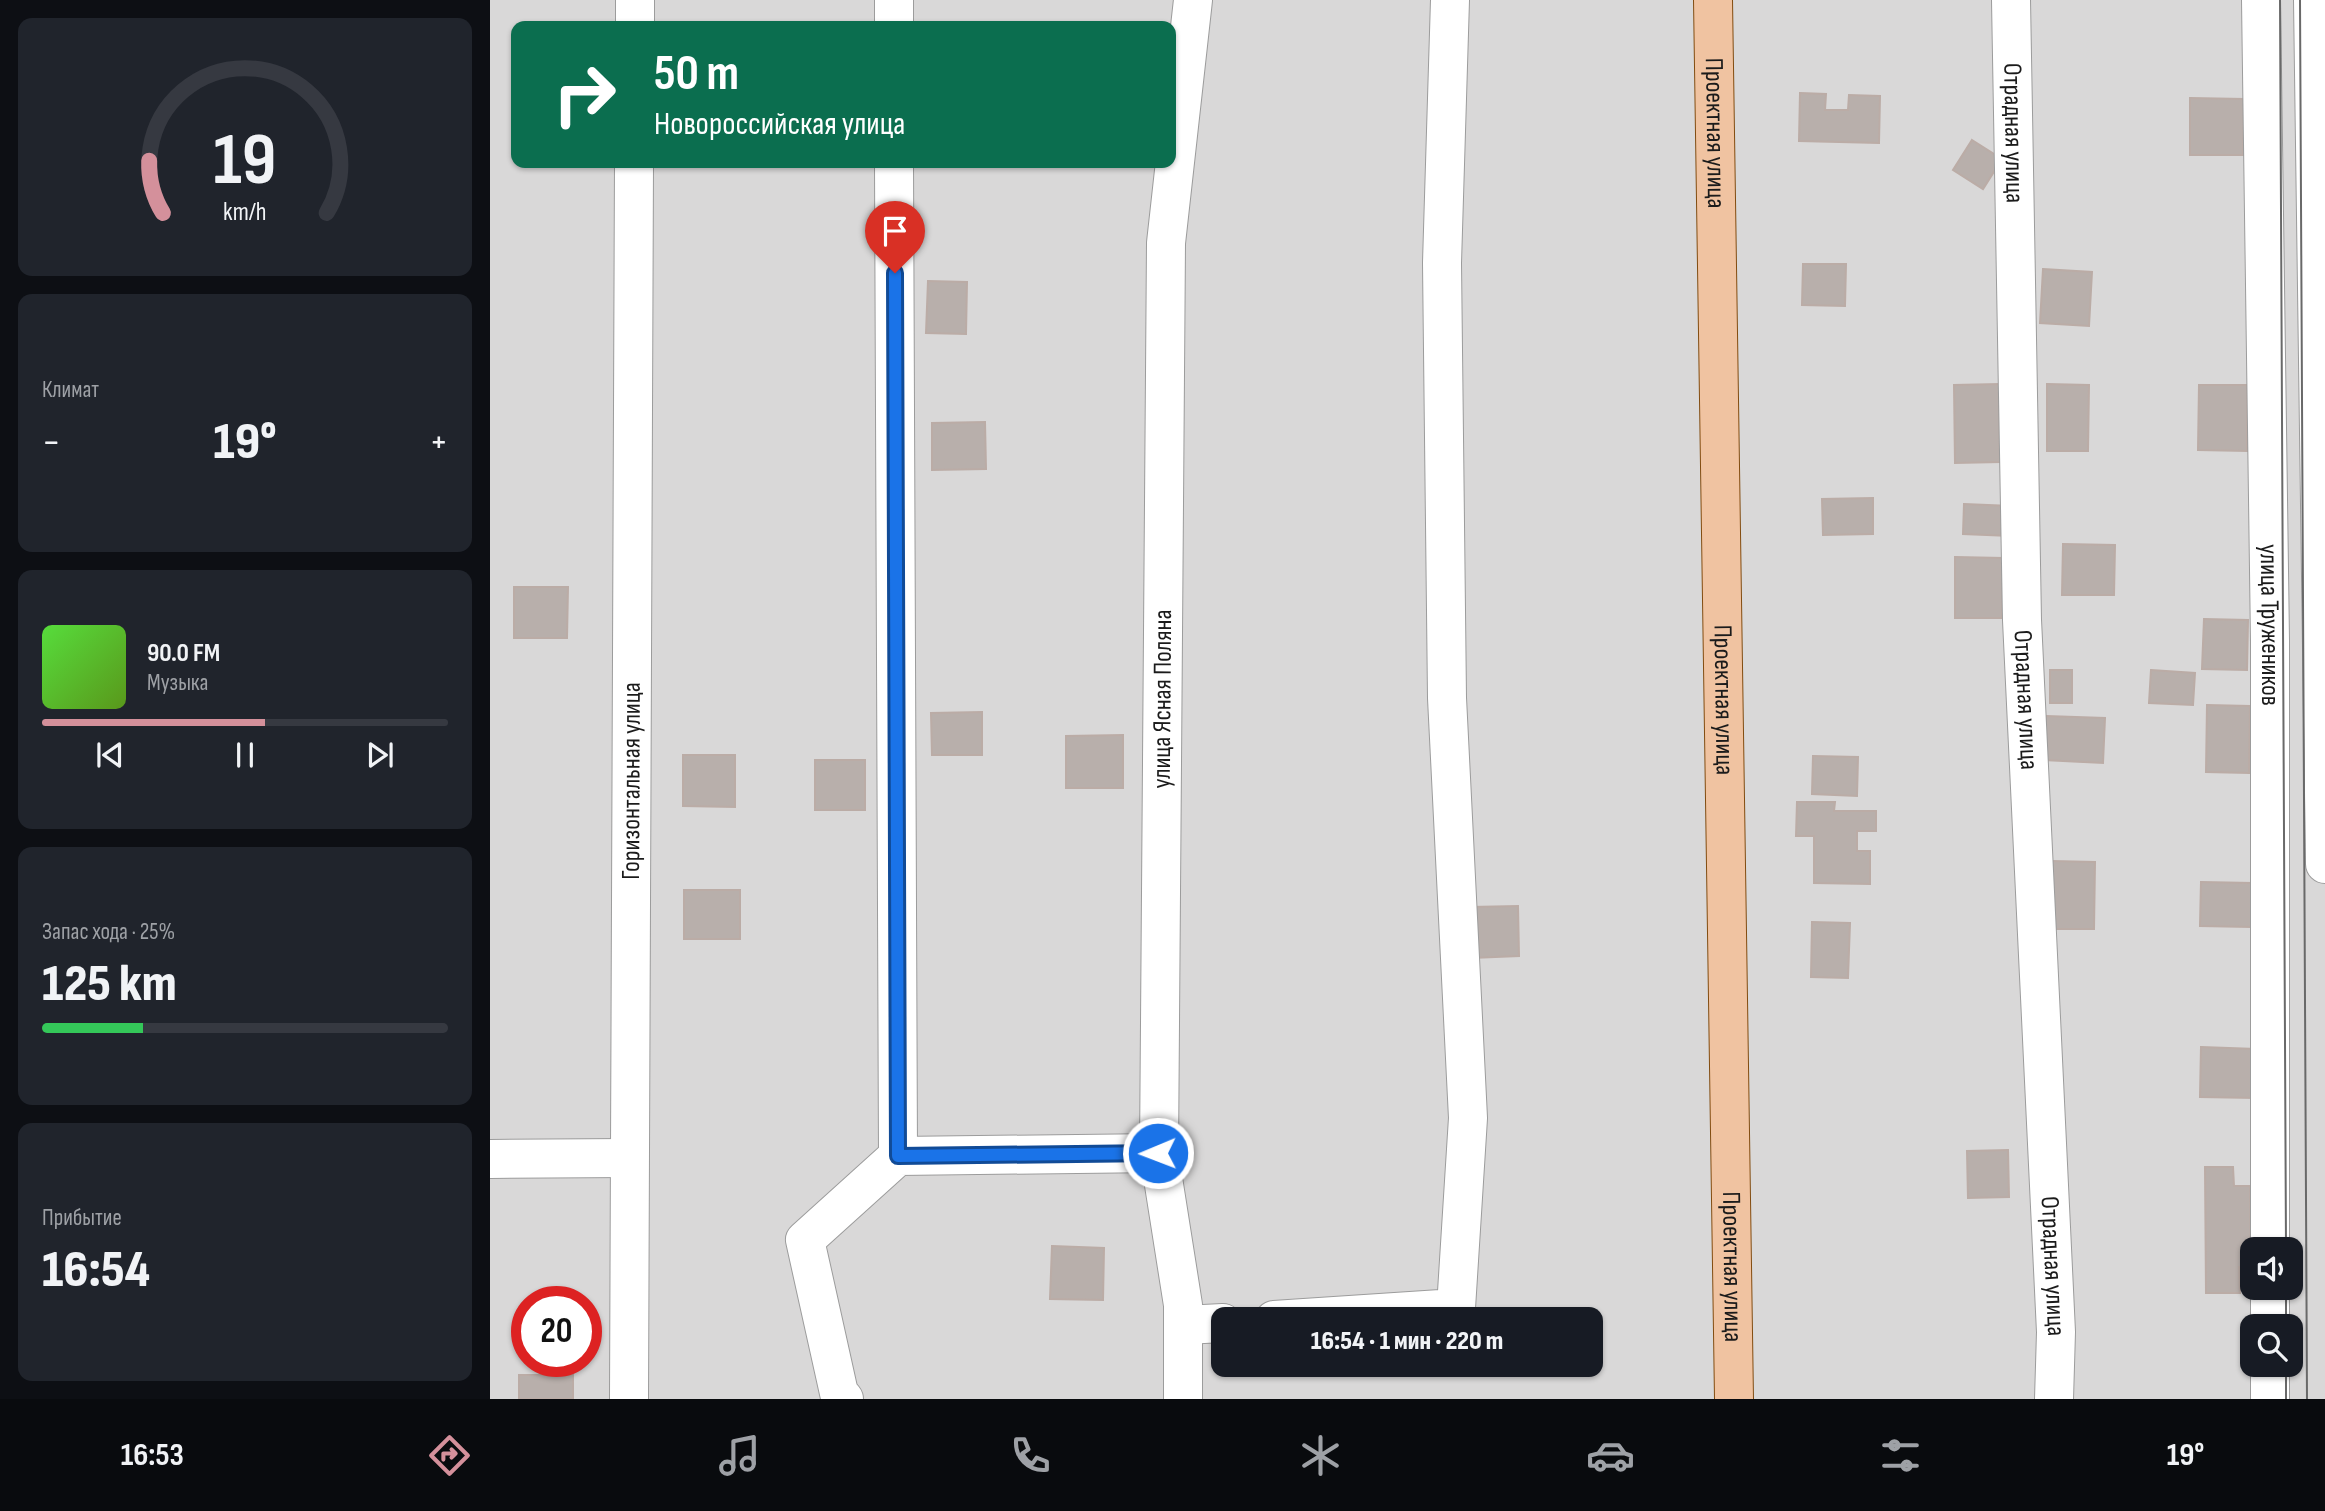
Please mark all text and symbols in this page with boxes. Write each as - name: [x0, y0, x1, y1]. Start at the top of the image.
- text: 50 m: [654, 45, 739, 104]
- icon: right: [539, 49, 630, 140]
- street label: Проектная улица: [1698, 57, 1732, 209]
- street label: Отрадная улица: [1997, 63, 2030, 203]
- text: Новороссийская улица: [654, 105, 905, 144]
- text: 19: [213, 117, 277, 205]
- text: km/h: [223, 197, 267, 228]
- pin: [865, 201, 925, 273]
- icon: arrive: [876, 212, 914, 250]
- text: Климат: [42, 376, 99, 404]
- text: 19°: [213, 411, 277, 474]
- text: −: [42, 420, 61, 465]
- text: +: [429, 420, 448, 465]
- street label: улица Тружеников: [2253, 544, 2286, 706]
- street label: улица Ясная Поляна: [1146, 609, 1179, 788]
- street label: Проектная улица: [1707, 624, 1740, 776]
- street label: Отрадная улица: [2007, 629, 2045, 771]
- text: 90.0 FM: [147, 638, 220, 669]
- text: Музыка: [147, 669, 208, 697]
- street label: Горизонтальная улица: [616, 682, 647, 880]
- icon: previous: [91, 736, 129, 774]
- icon: pause: [226, 736, 264, 774]
- icon: next: [361, 736, 399, 774]
- text: Запас хода · 25%: [42, 918, 175, 946]
- text: 125 km: [42, 953, 177, 1016]
- position arrow: [1121, 1116, 1195, 1190]
- street label: Проектная улица: [1715, 1191, 1749, 1342]
- street label: Отрадная улица: [2034, 1195, 2072, 1337]
- text: Прибытие: [42, 1204, 122, 1232]
- map controls: [2240, 1237, 2303, 1377]
- button: sound: [2240, 1237, 2303, 1300]
- text: 16:54: [42, 1239, 150, 1302]
- speed limit sign: 20: [511, 1286, 602, 1377]
- button: search: [2240, 1314, 2303, 1377]
- text: 16:54 · 1 мин · 220 m: [1311, 1326, 1503, 1357]
- icon: directions: [425, 1431, 474, 1480]
- icon: music: [715, 1431, 764, 1480]
- icon: phone: [1006, 1431, 1055, 1480]
- icon: climate: [1296, 1431, 1345, 1480]
- icon: car: [1586, 1431, 1635, 1480]
- icon: filters: [1876, 1431, 1925, 1480]
- text: 16:53: [121, 1436, 184, 1475]
- text: 19°: [2167, 1436, 2204, 1475]

